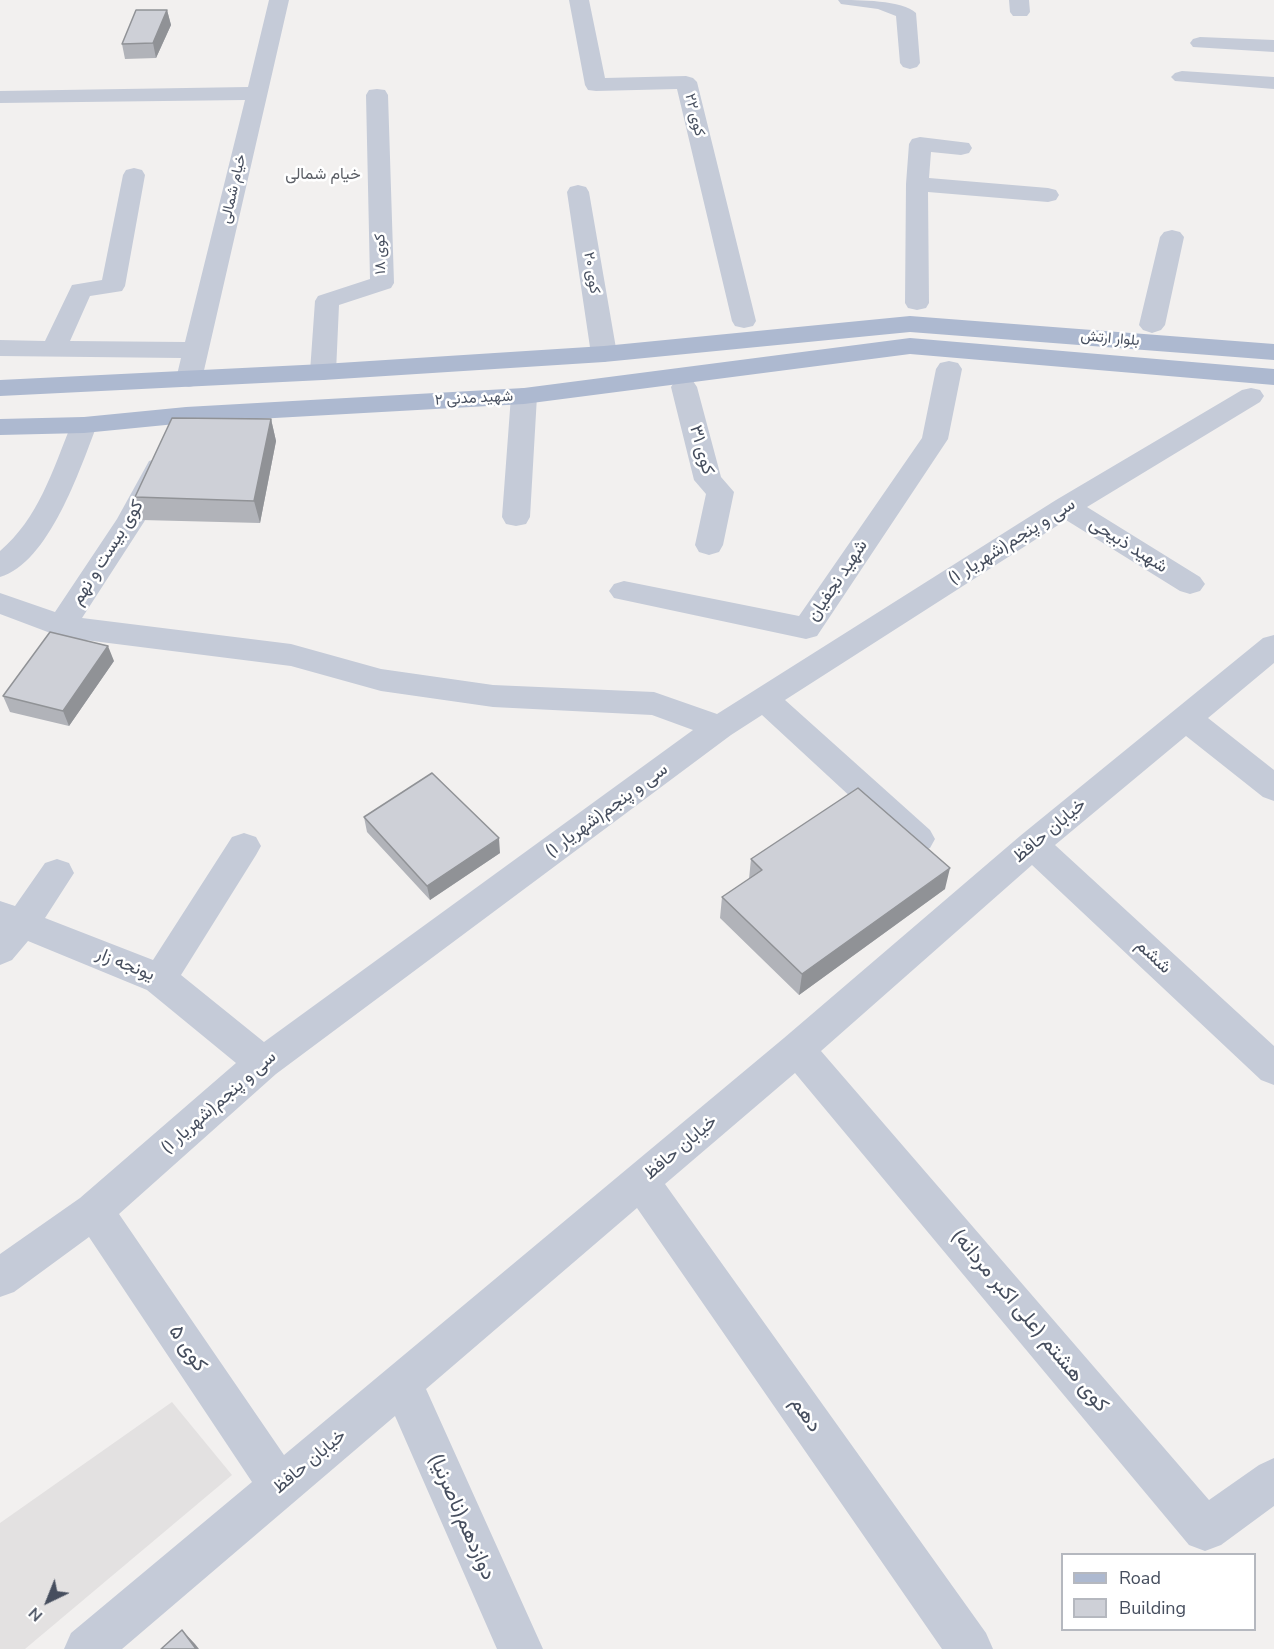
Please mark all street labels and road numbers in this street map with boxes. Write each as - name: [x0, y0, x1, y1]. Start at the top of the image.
- street label: کوی ۲۲: [680, 92, 708, 138]
- street label: خیام شمالی: [217, 153, 251, 225]
- street label: کوی ۱۸: [372, 233, 390, 275]
- street label: کوی ۲۰: [579, 251, 603, 295]
- street label: بلوار ارتش: [1080, 327, 1140, 351]
- street label: شهید مدنی ۲: [434, 388, 514, 410]
- street label: کوی ۳۱: [684, 423, 718, 477]
- street label: سی و پنجم(شهریار ۱): [944, 494, 1080, 590]
- street label: کوی بیست و نهم: [67, 496, 149, 610]
- street label: شهید ذبیحی: [1085, 513, 1171, 579]
- street label: شهید نجفیان: [803, 536, 873, 626]
- street label: سی و پنجم(شهریار ۱): [541, 759, 673, 863]
- street label: خیابان حافظ: [1009, 794, 1091, 868]
- street label: ششم: [1131, 935, 1175, 979]
- street label: یونجه زار: [93, 944, 157, 986]
- street label: سی و پنجم(شهریار ۱): [157, 1047, 281, 1159]
- street label: خیابان حافظ: [640, 1111, 722, 1185]
- street label: کوی هشتم (علی اکبر مردانه): [945, 1224, 1113, 1418]
- street label: کوی ۵: [162, 1321, 212, 1377]
- street label: دهم: [784, 1392, 826, 1438]
- street label: خیابان حافظ: [269, 1425, 351, 1499]
- street label: دوازدهم(ناصرنیا): [422, 1450, 500, 1584]

